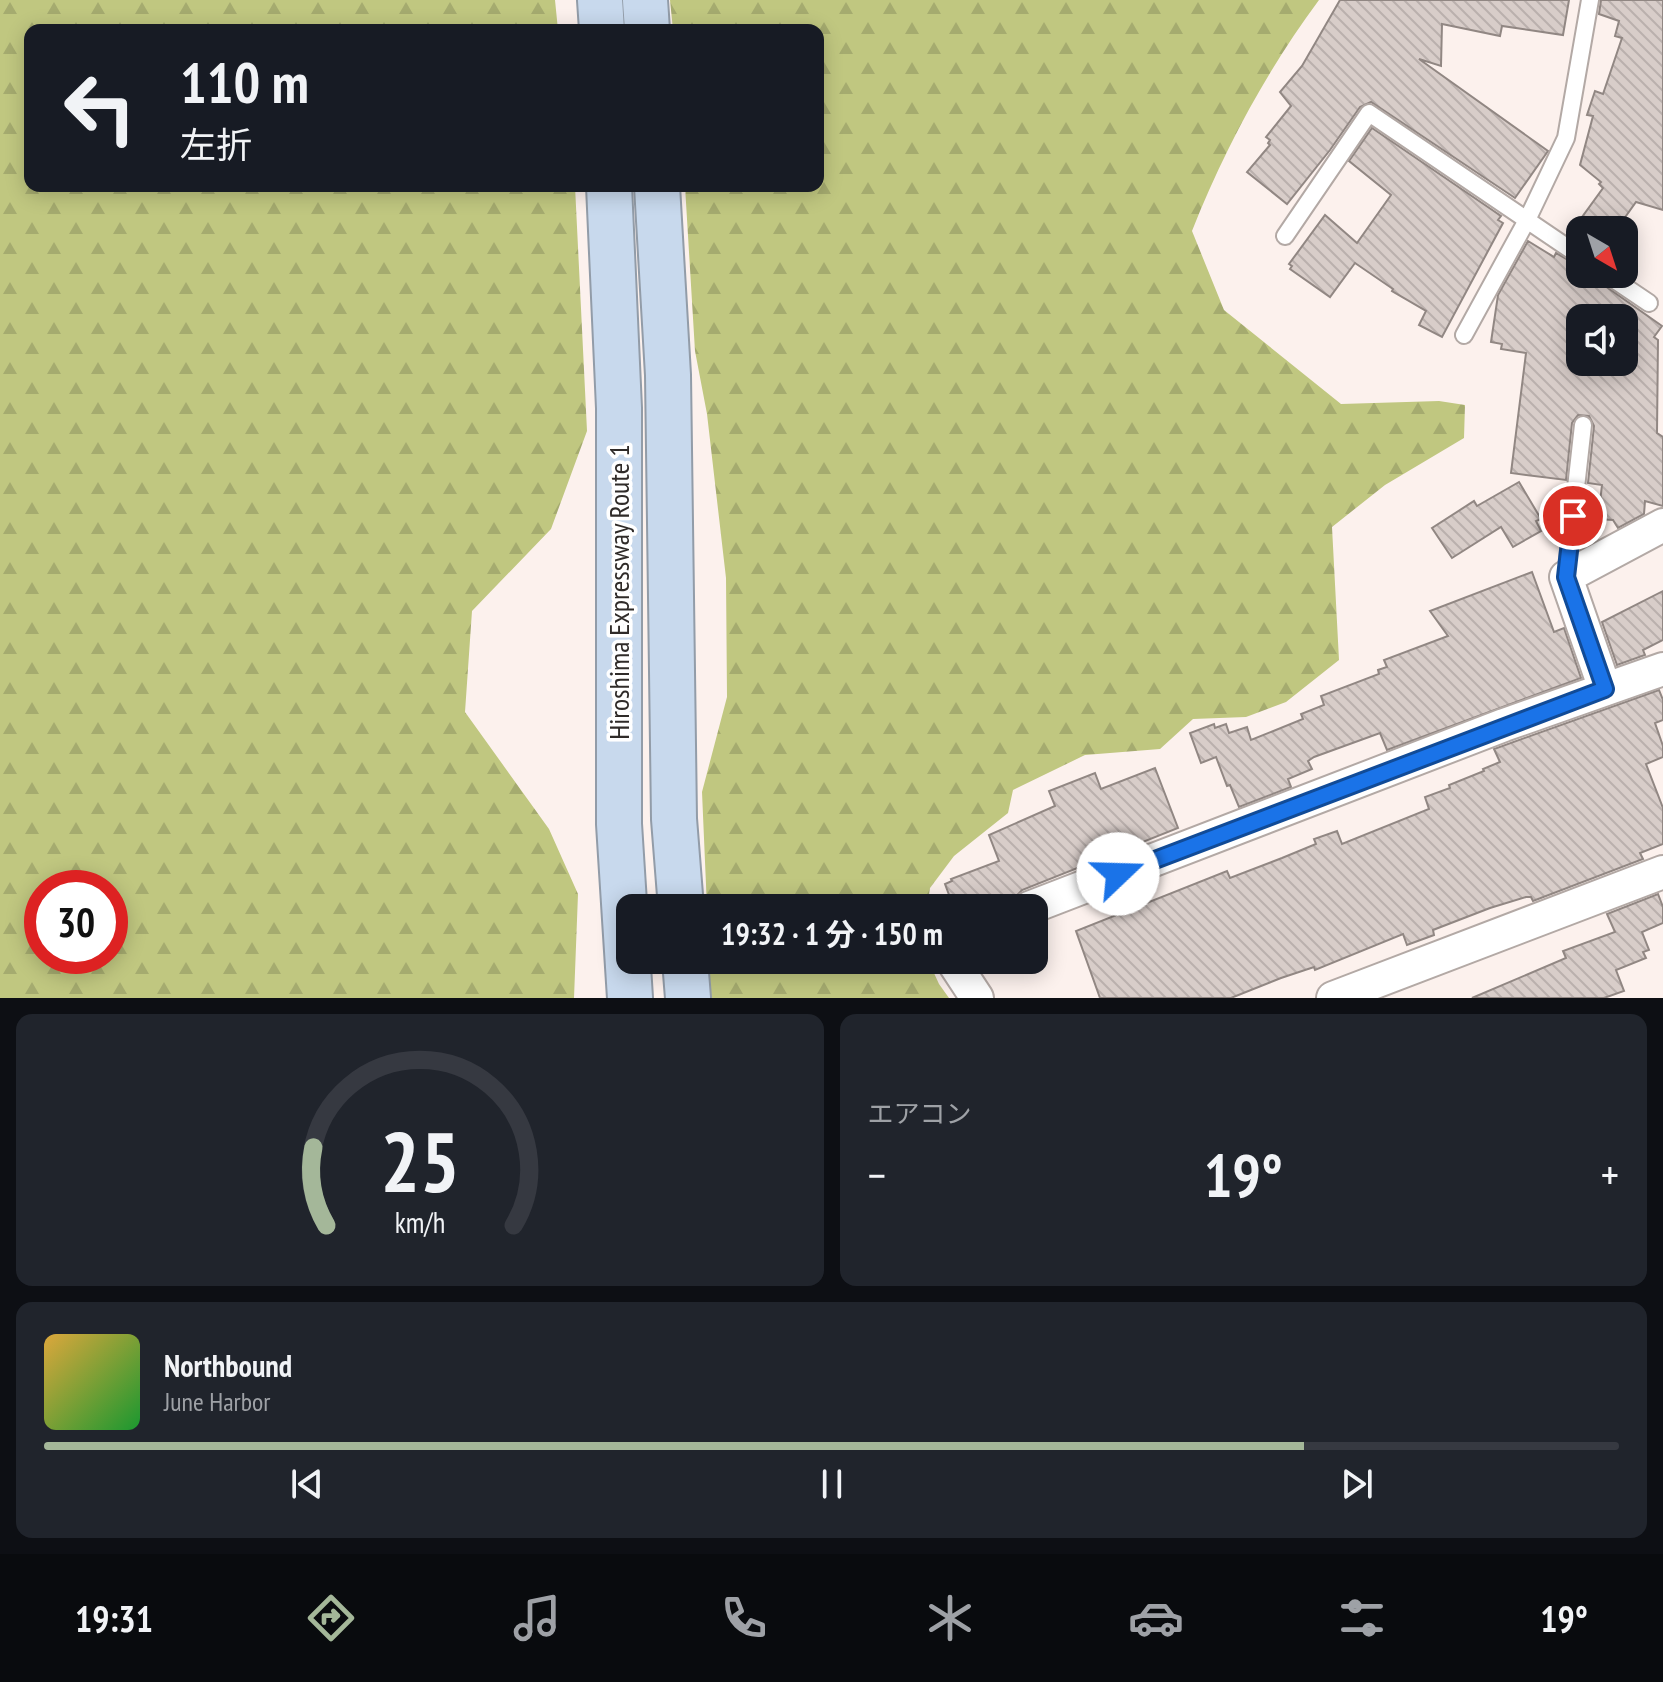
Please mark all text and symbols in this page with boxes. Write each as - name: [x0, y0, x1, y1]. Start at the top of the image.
- text: 110 m: [180, 46, 309, 118]
- icon: left: [48, 56, 152, 160]
- text: 左折: [180, 121, 252, 168]
- north arrow: [1566, 216, 1638, 288]
- map controls: [1566, 216, 1638, 376]
- button: sound: [1566, 304, 1638, 376]
- street label: Hiroshima Expressway Route 1: [600, 444, 637, 740]
- pin: [1539, 482, 1607, 550]
- icon: arrive: [1551, 494, 1595, 538]
- position arrow: [1076, 832, 1160, 916]
- speed limit sign: 30: [24, 870, 128, 974]
- text: 19:32 · 1 分 · 150 m: [721, 914, 943, 953]
- text: エアコン: [868, 1097, 972, 1130]
- text: 25: [380, 1107, 460, 1215]
- text: 19°: [1204, 1136, 1283, 1214]
- text: −: [868, 1146, 886, 1203]
- text: +: [1601, 1146, 1619, 1203]
- text: km/h: [394, 1204, 445, 1241]
- text: Northbound: [164, 1346, 292, 1385]
- text: June Harbor: [164, 1385, 270, 1418]
- icon: previous: [285, 1462, 329, 1506]
- icon: pause: [810, 1462, 854, 1506]
- icon: next: [1335, 1462, 1379, 1506]
- icon: directions: [303, 1590, 359, 1646]
- icon: music: [509, 1590, 565, 1646]
- icon: phone: [716, 1590, 772, 1646]
- icon: climate: [922, 1590, 978, 1646]
- icon: car: [1128, 1590, 1184, 1646]
- icon: filters: [1334, 1590, 1390, 1646]
- text: 19:31: [75, 1595, 153, 1642]
- text: 19°: [1540, 1595, 1588, 1642]

